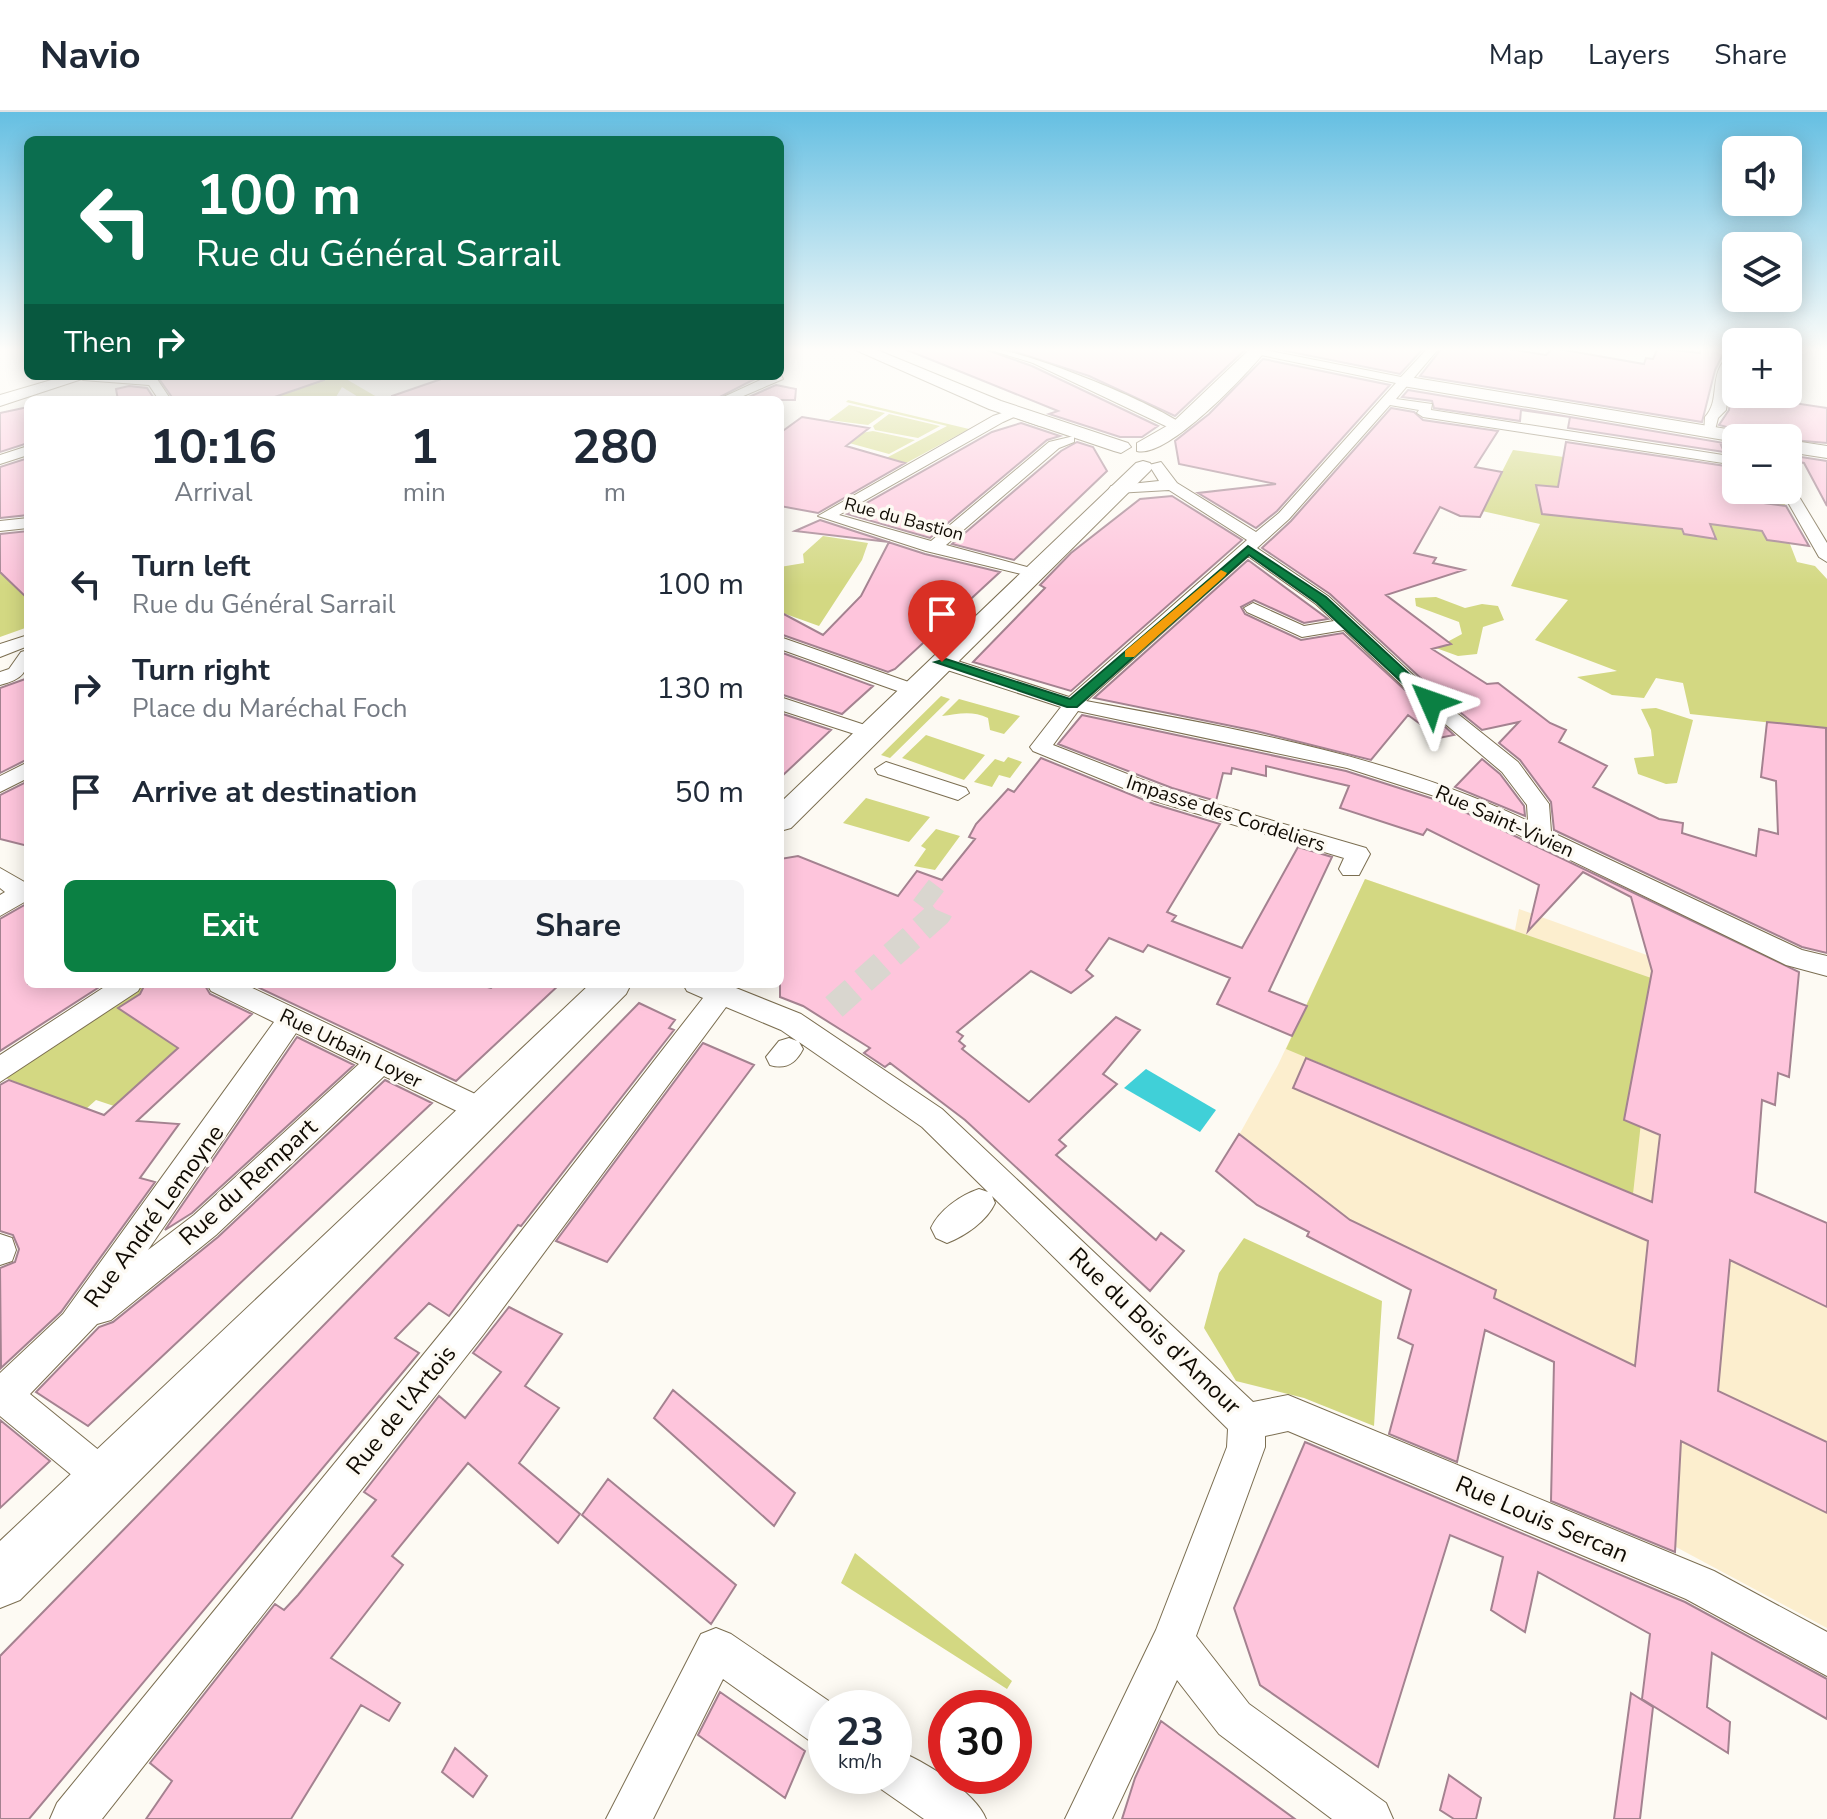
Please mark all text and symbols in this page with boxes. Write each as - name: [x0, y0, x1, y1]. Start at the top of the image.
- text: Navio: [40, 30, 141, 81]
- text: Map: [1489, 36, 1544, 74]
- text: Layers: [1588, 36, 1670, 74]
- text: Share: [1714, 36, 1787, 74]
- map controls: [1722, 136, 1802, 504]
- button: sound: [1722, 136, 1802, 216]
- text: 100 m: [196, 157, 361, 234]
- icon: left: [64, 168, 168, 272]
- text: Rue du Général Sarrail: [196, 230, 561, 279]
- button: layers: [1722, 232, 1802, 312]
- icon: right: [148, 320, 192, 364]
- text: Then: [64, 322, 132, 363]
- button: +: [1722, 328, 1802, 408]
- text: 10:16: [150, 414, 277, 480]
- text: 1: [410, 414, 439, 480]
- text: 280: [572, 414, 658, 480]
- button: −: [1722, 424, 1802, 504]
- text: Arrival: [174, 475, 253, 510]
- text: min: [403, 475, 446, 510]
- text: m: [604, 475, 626, 510]
- street label: Rue du Bastion: [842, 492, 966, 546]
- text: Turn left: [132, 546, 250, 587]
- icon: left: [64, 562, 108, 606]
- text: 100 m: [657, 564, 744, 605]
- pin: [908, 580, 976, 662]
- text: Rue du Général Sarrail: [132, 587, 395, 622]
- icon: arrive: [920, 592, 964, 636]
- text: Turn right: [132, 650, 270, 691]
- position arrow: [1389, 660, 1473, 744]
- icon: right: [64, 666, 108, 710]
- text: 130 m: [657, 668, 744, 709]
- text: Place du Maréchal Foch: [132, 691, 408, 726]
- street label: Impasse des Cordeliers: [1123, 769, 1329, 858]
- icon: arrive: [64, 770, 108, 814]
- text: Arrive at destination: [132, 772, 417, 813]
- text: 50 m: [675, 772, 744, 813]
- street label: Rue Saint-Vivien: [1431, 779, 1578, 864]
- button: Exit: [64, 880, 396, 972]
- button: Share: [412, 880, 744, 972]
- street label: Rue Urbain Loyer: [275, 1002, 426, 1095]
- street label: Rue du Rempart: [172, 1111, 324, 1253]
- street label: Rue André Lemoyne: [77, 1118, 231, 1314]
- street label: Rue du Bois d'Amour: [1062, 1240, 1248, 1422]
- street label: Rue de l'Artois: [339, 1338, 463, 1482]
- street label: Rue Louis Sercan: [1451, 1468, 1633, 1570]
- speed limit sign: 30: [928, 1690, 1032, 1794]
- text: 23: [836, 1705, 884, 1759]
- text: km/h: [838, 1748, 882, 1775]

